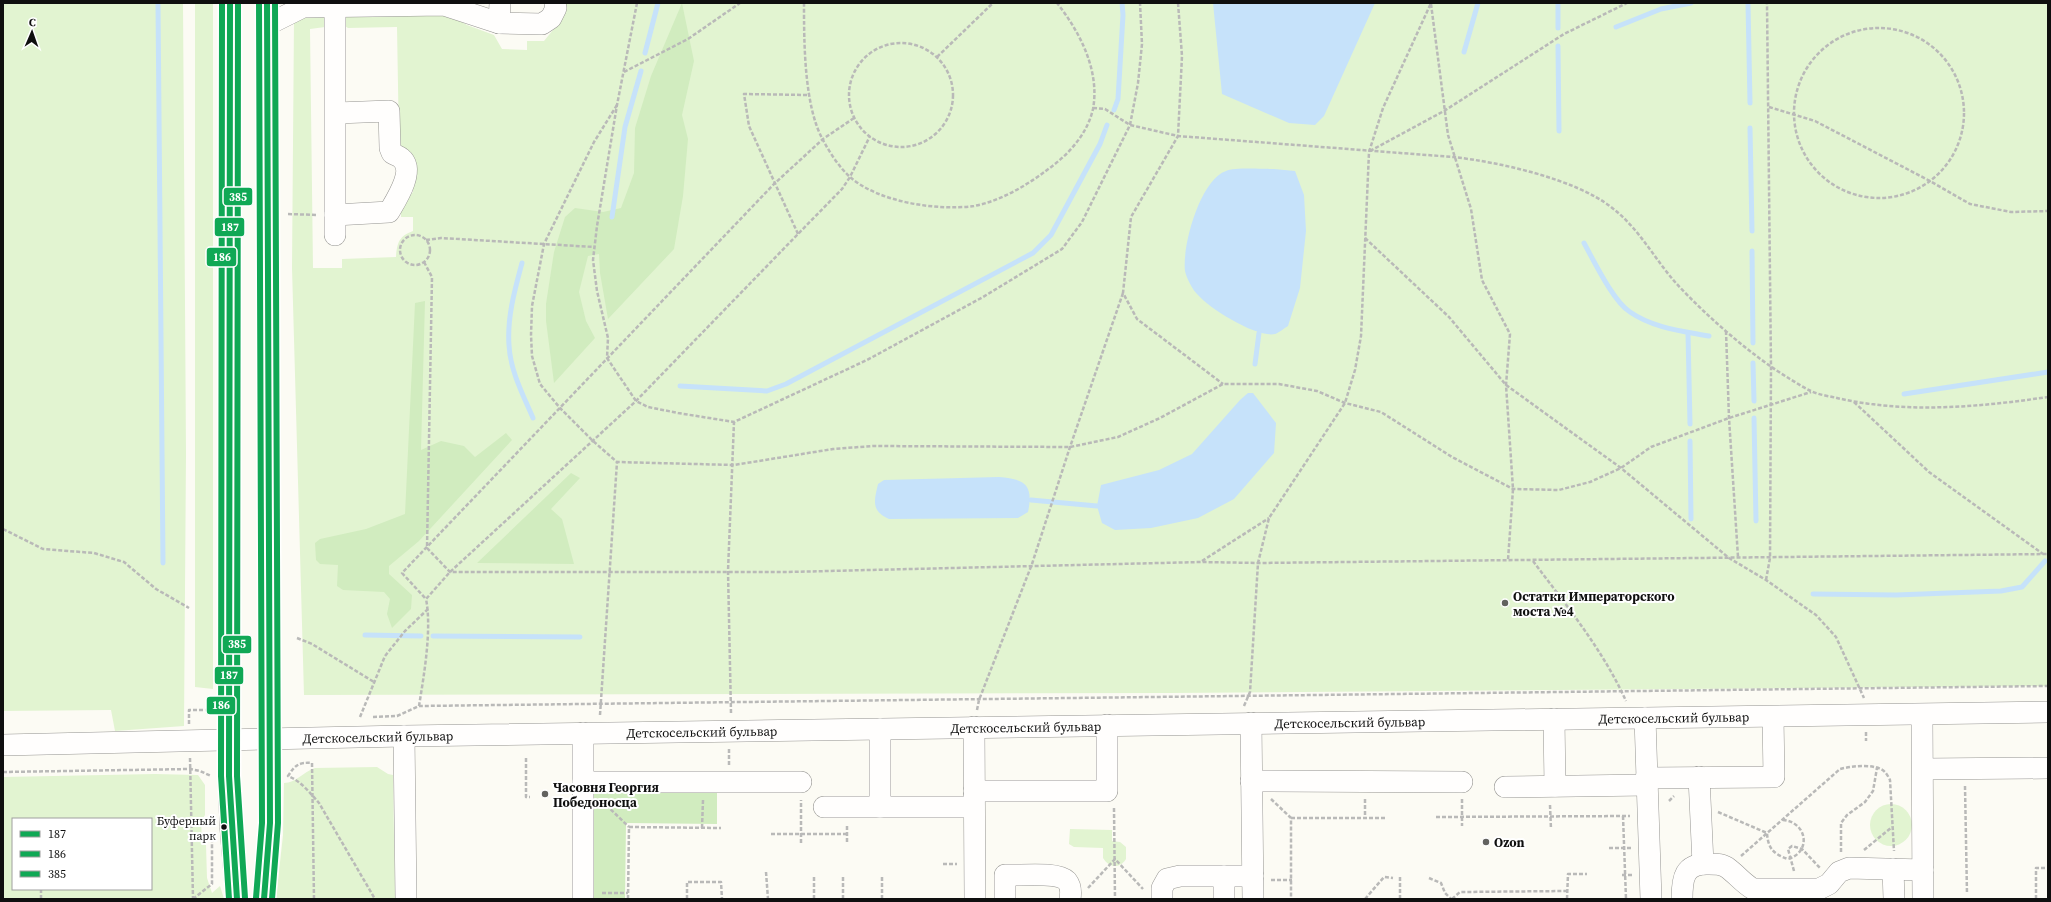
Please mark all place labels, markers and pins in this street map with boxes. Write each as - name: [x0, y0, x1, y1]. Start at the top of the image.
- place label: Остатки Императорского моста №4: [1513, 588, 1675, 620]
- marker: Остатки Императорского моста №4: [1500, 598, 1510, 608]
- place label: Часовня Георгия Победоносца: [553, 779, 659, 811]
- marker: Часовня Георгия Победоносца: [540, 789, 550, 799]
- place label: Буферный парк: [157, 813, 216, 844]
- marker: Буферный парк: [219, 822, 229, 832]
- place label: Ozon: [1494, 834, 1525, 851]
- marker: Ozon: [1481, 837, 1491, 847]

